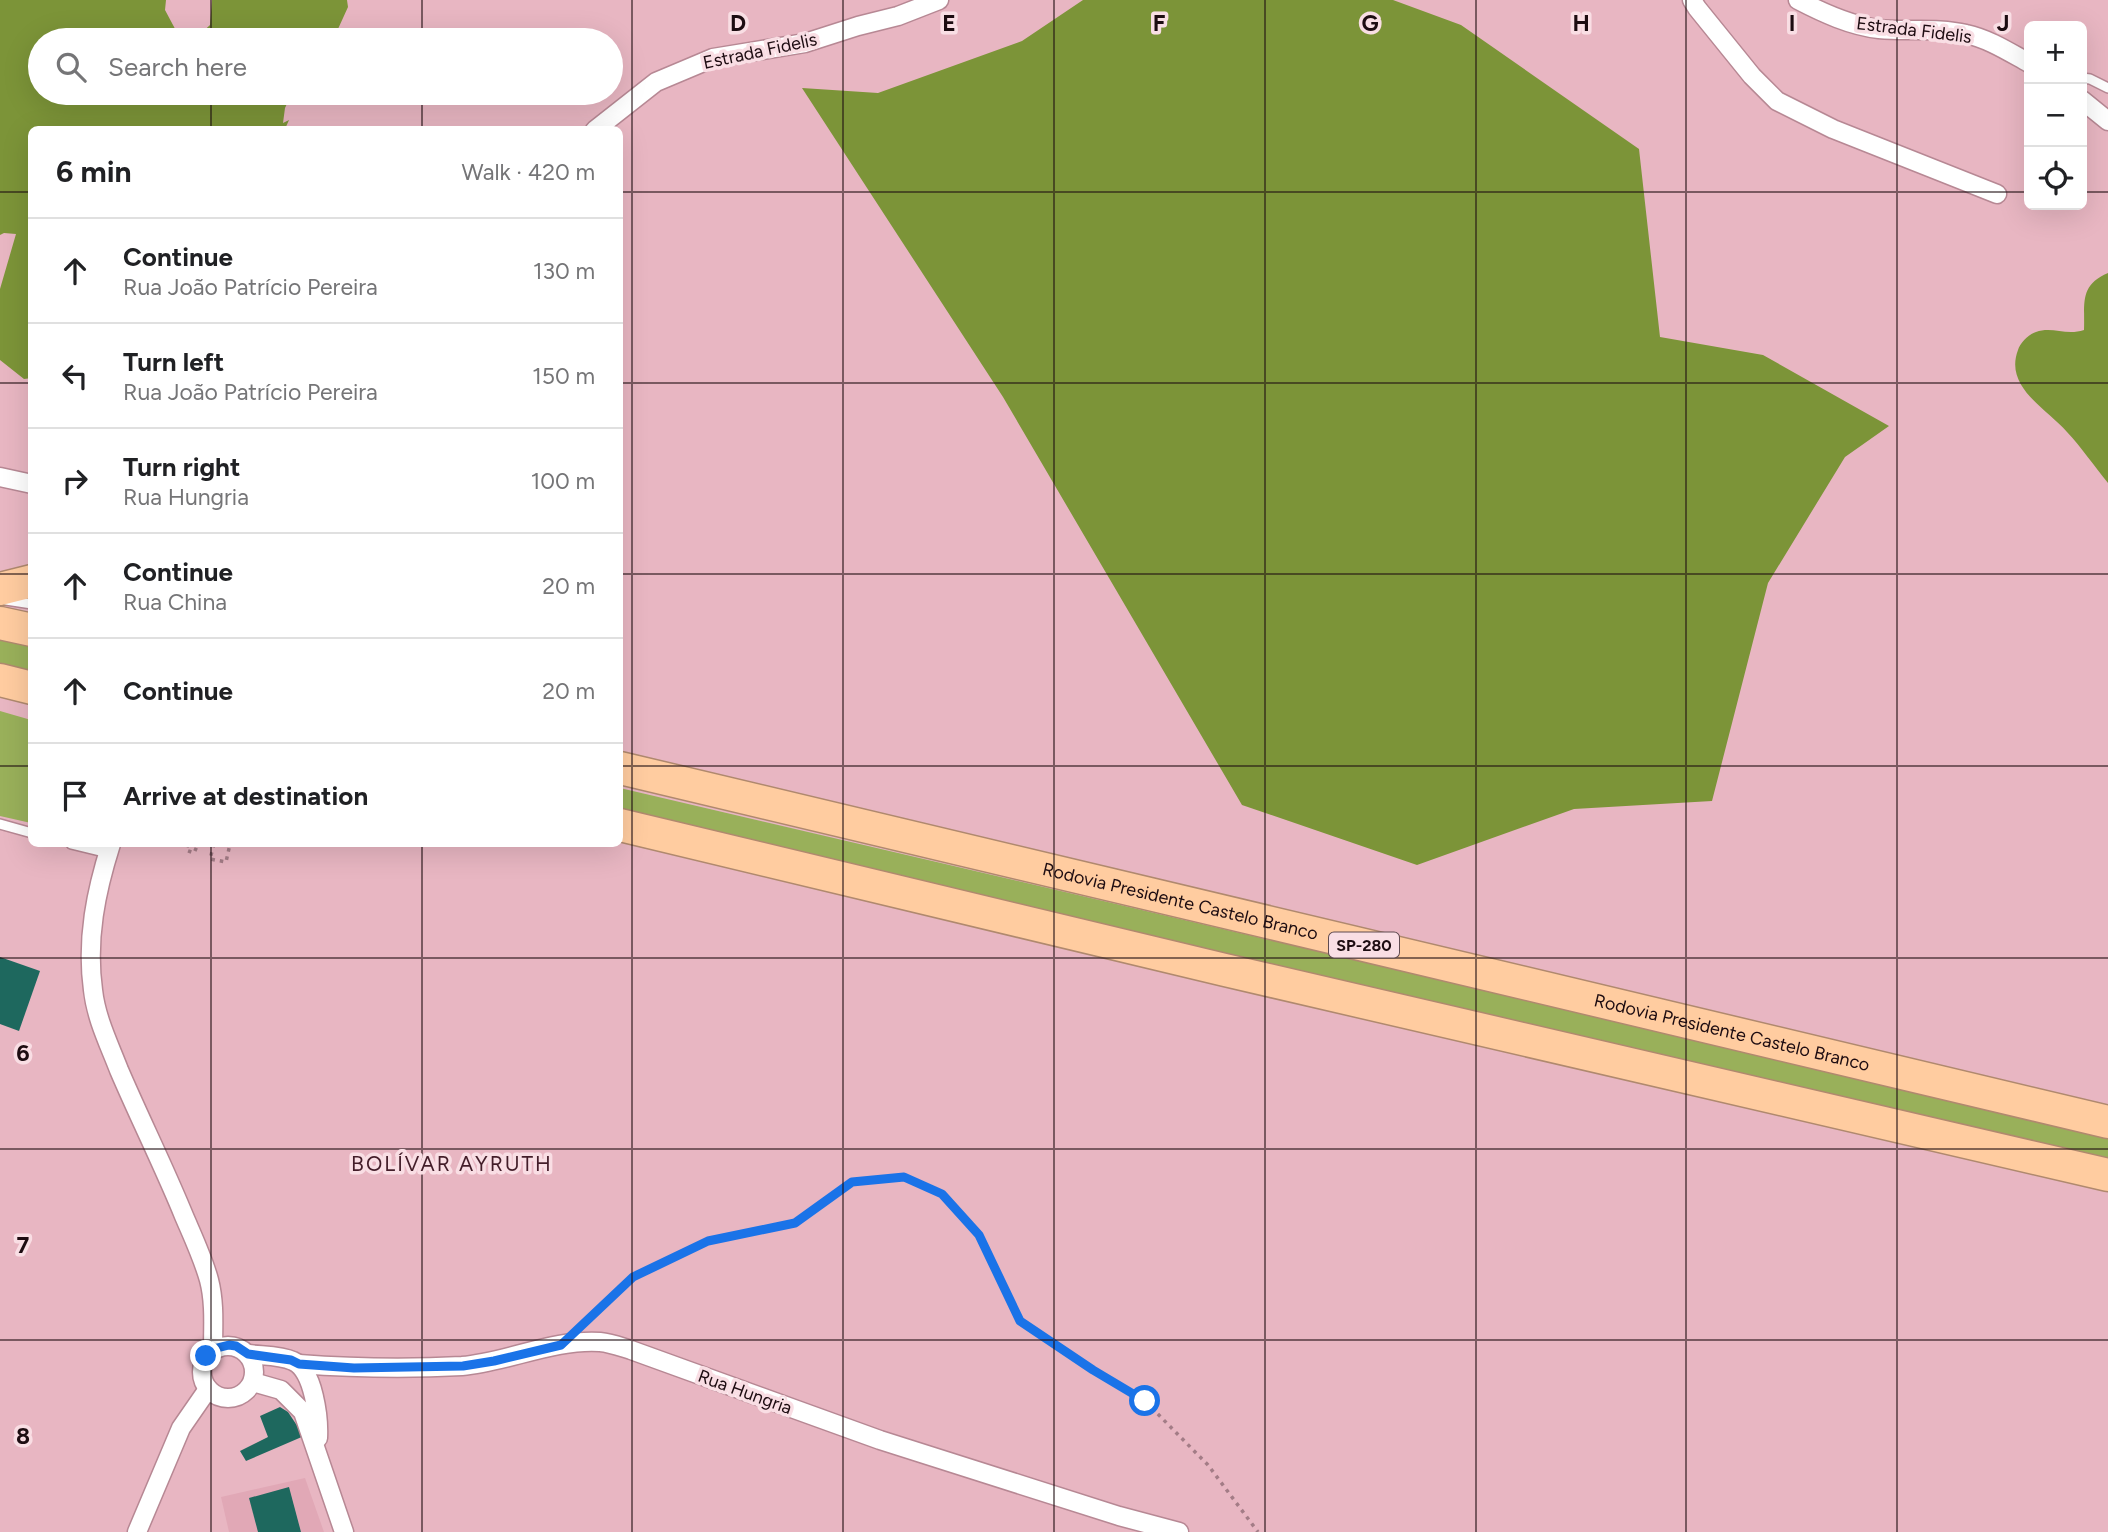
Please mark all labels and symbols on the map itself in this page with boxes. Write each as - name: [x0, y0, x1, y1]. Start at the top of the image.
- text: D: [730, 9, 746, 37]
- text: E: [942, 9, 956, 37]
- text: F: [1153, 9, 1166, 37]
- text: G: [1361, 9, 1379, 37]
- text: H: [1572, 9, 1590, 37]
- text: I: [1789, 9, 1795, 37]
- text: J: [1997, 9, 2009, 37]
- street label: Estrada Fidelis: [1855, 12, 1973, 48]
- street label: Estrada Fidelis: [701, 28, 819, 74]
- street label: Rodovia Presidente Castelo Branco: [1040, 858, 1320, 945]
- road number: SP-280: [1329, 932, 1399, 958]
- street label: Rodovia Presidente Castelo Branco: [1592, 989, 1872, 1076]
- text: 6: [16, 1039, 30, 1067]
- district label: BOLÍVAR AYRUTH: [351, 1151, 553, 1176]
- text: 7: [17, 1231, 30, 1259]
- route end: [190, 1340, 221, 1371]
- street label: Rua Hungria: [695, 1365, 795, 1419]
- route start: [1129, 1385, 1160, 1416]
- text: 8: [16, 1422, 30, 1450]

